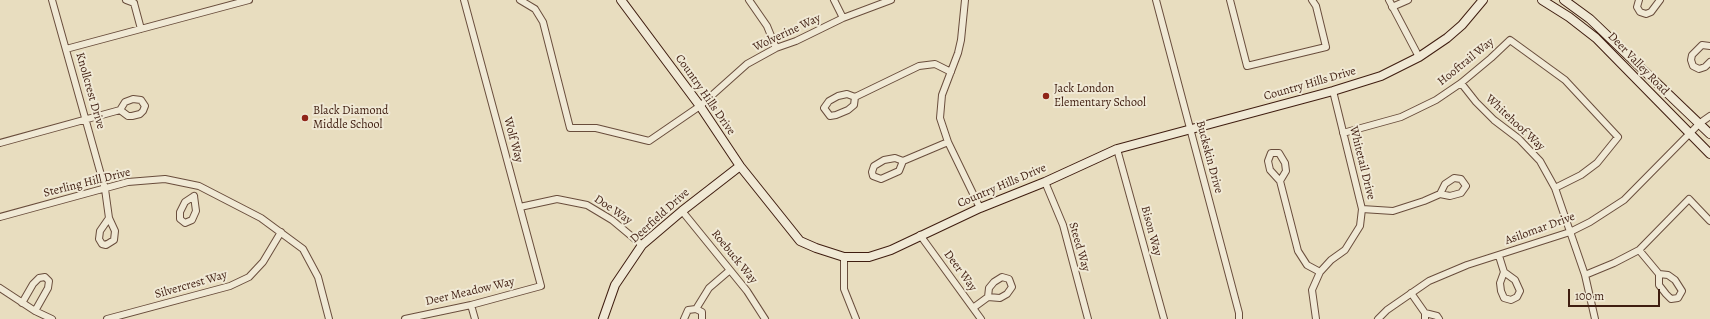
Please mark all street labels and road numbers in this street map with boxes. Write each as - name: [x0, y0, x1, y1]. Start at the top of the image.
- street label: Wolverine Way: [751, 11, 823, 55]
- street label: Deer Valley Road: [1604, 29, 1672, 99]
- street label: Hooftrail Way: [1435, 35, 1497, 89]
- street label: Knollcrest Drive: [72, 51, 108, 131]
- street label: Country Hills Drive: [672, 52, 738, 138]
- street label: Country Hills Drive: [1262, 64, 1358, 104]
- street label: Whitehoof Way: [1482, 92, 1548, 154]
- street label: Wolf Way: [500, 116, 526, 164]
- street label: Buckskin Drive: [1192, 119, 1226, 195]
- street label: Whitetail Drive: [1346, 125, 1378, 201]
- street label: Country Hills Drive: [955, 161, 1049, 211]
- street label: Sterling Hill Drive: [42, 165, 132, 201]
- street label: Deerfield Drive: [627, 186, 693, 246]
- street label: Doe Way: [591, 192, 635, 228]
- street label: Bison Way: [1137, 204, 1165, 258]
- street label: Asilomar Drive: [1503, 210, 1577, 248]
- street label: Steed Way: [1065, 221, 1093, 273]
- street label: Roebuck Way: [708, 227, 760, 287]
- street label: Deer Way: [940, 248, 980, 294]
- street label: Silvercrest Way: [153, 268, 229, 302]
- street label: Deer Meadow Way: [424, 275, 516, 309]

